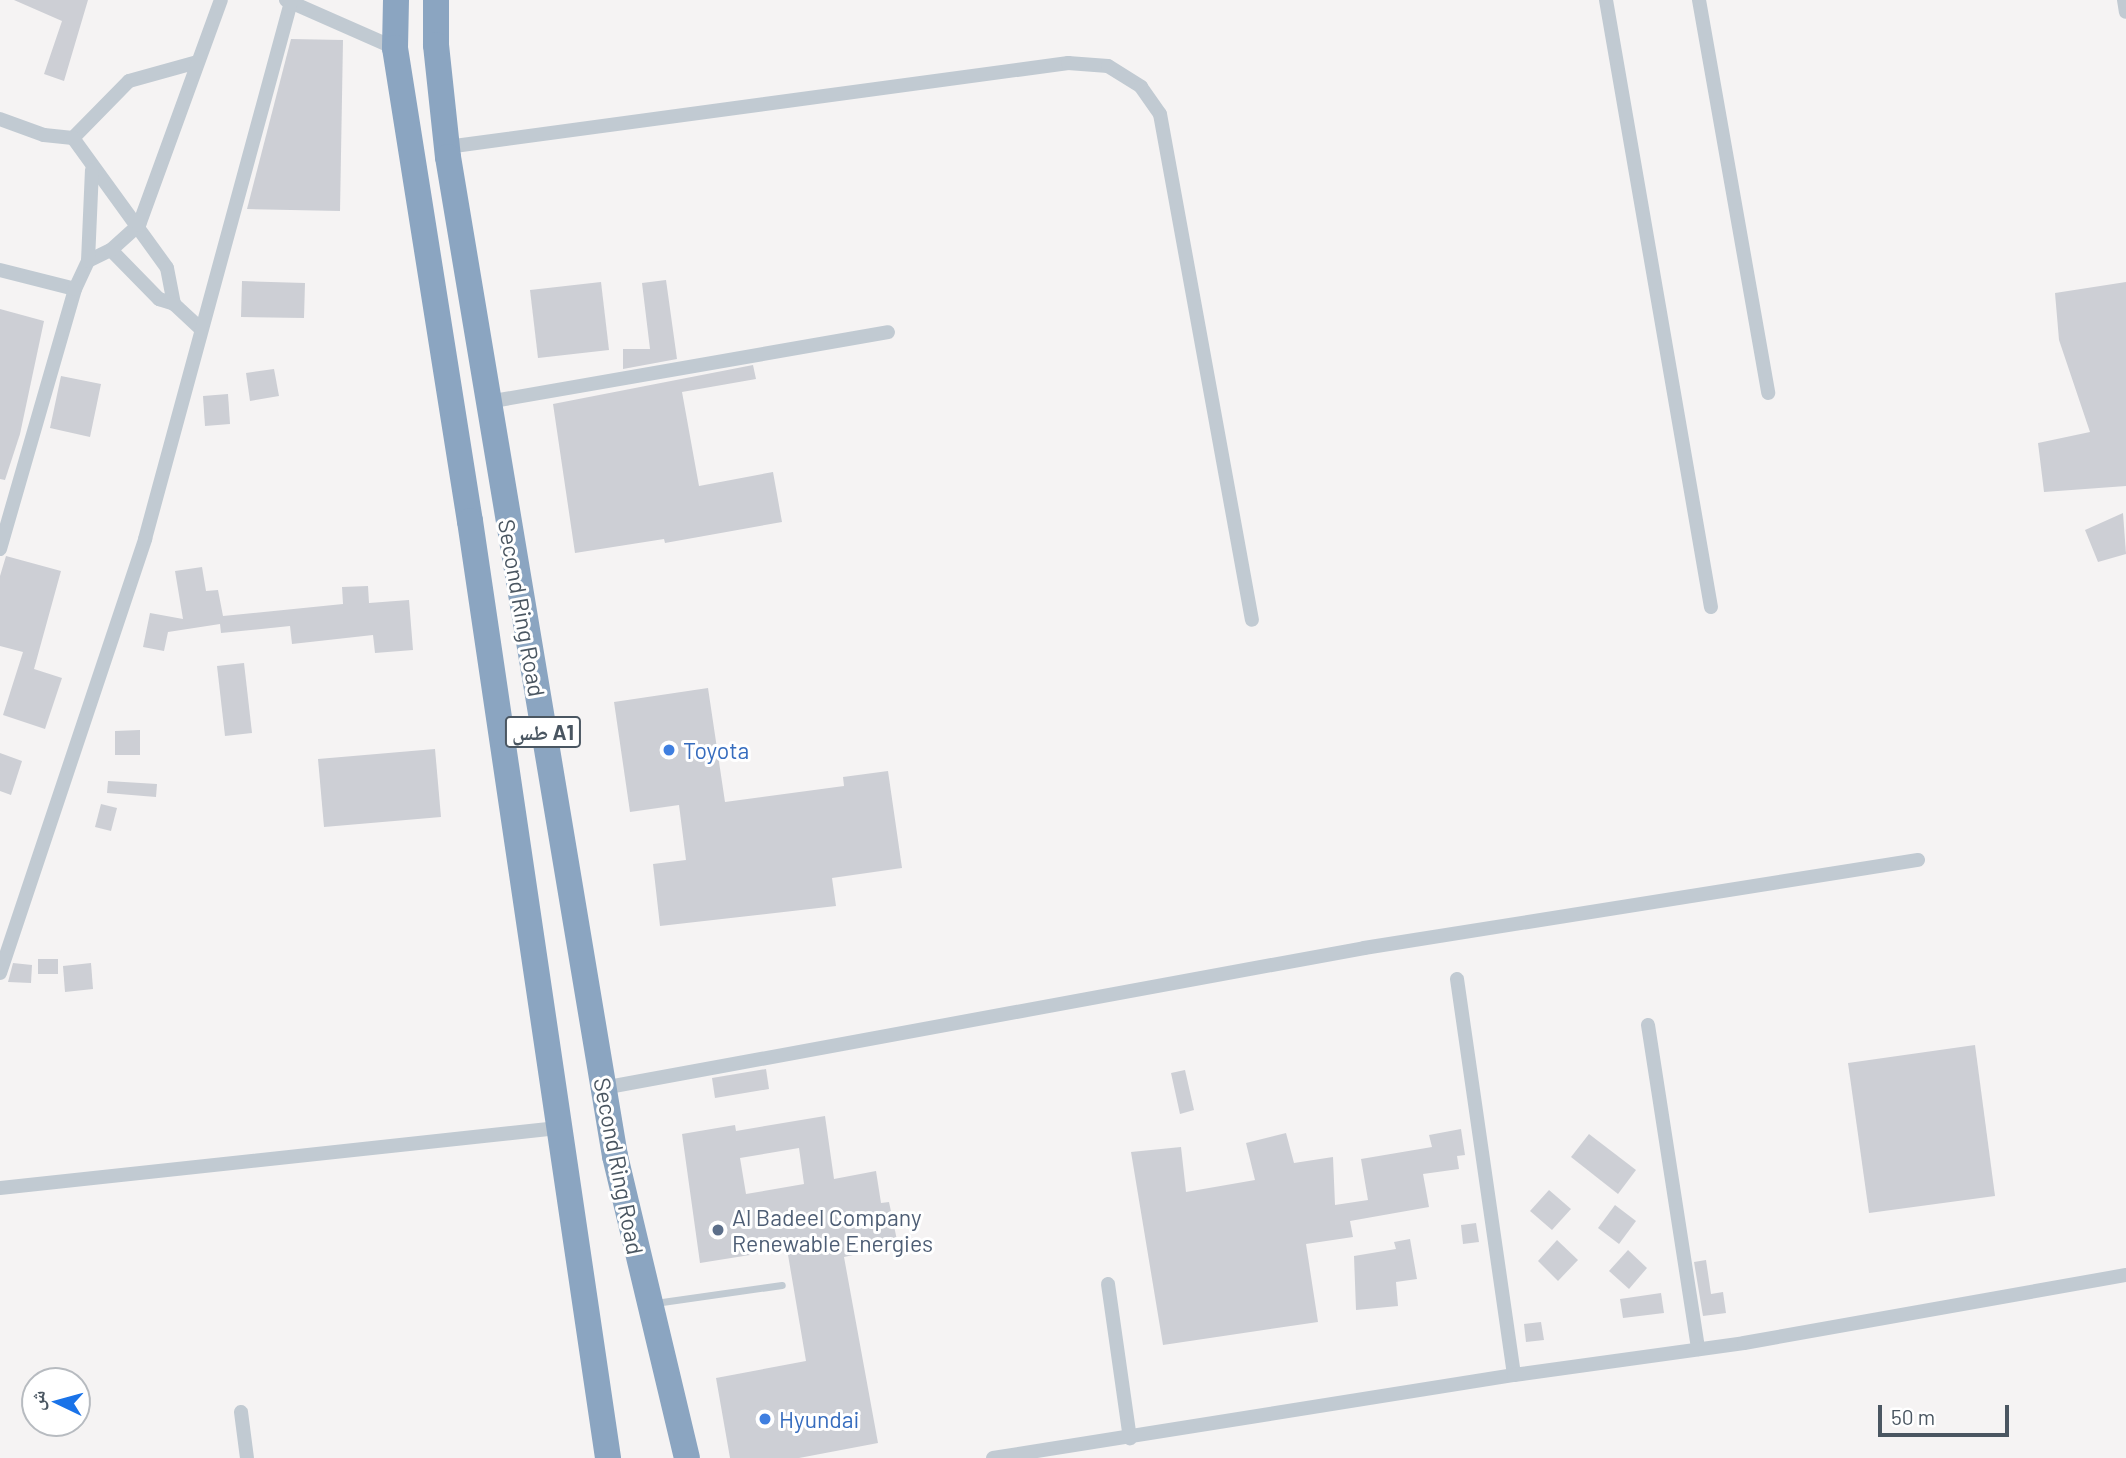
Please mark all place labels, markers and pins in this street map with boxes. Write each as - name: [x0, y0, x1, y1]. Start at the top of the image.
- place label: Toyota: [683, 736, 749, 764]
- marker: Toyota: [661, 742, 677, 758]
- place label: Al Badeel Company Renewable Energies: [732, 1203, 933, 1257]
- marker: Al Badeel Company Renewable Energies: [710, 1222, 726, 1238]
- place label: Hyundai: [779, 1405, 859, 1433]
- marker: Hyundai: [757, 1411, 773, 1427]

